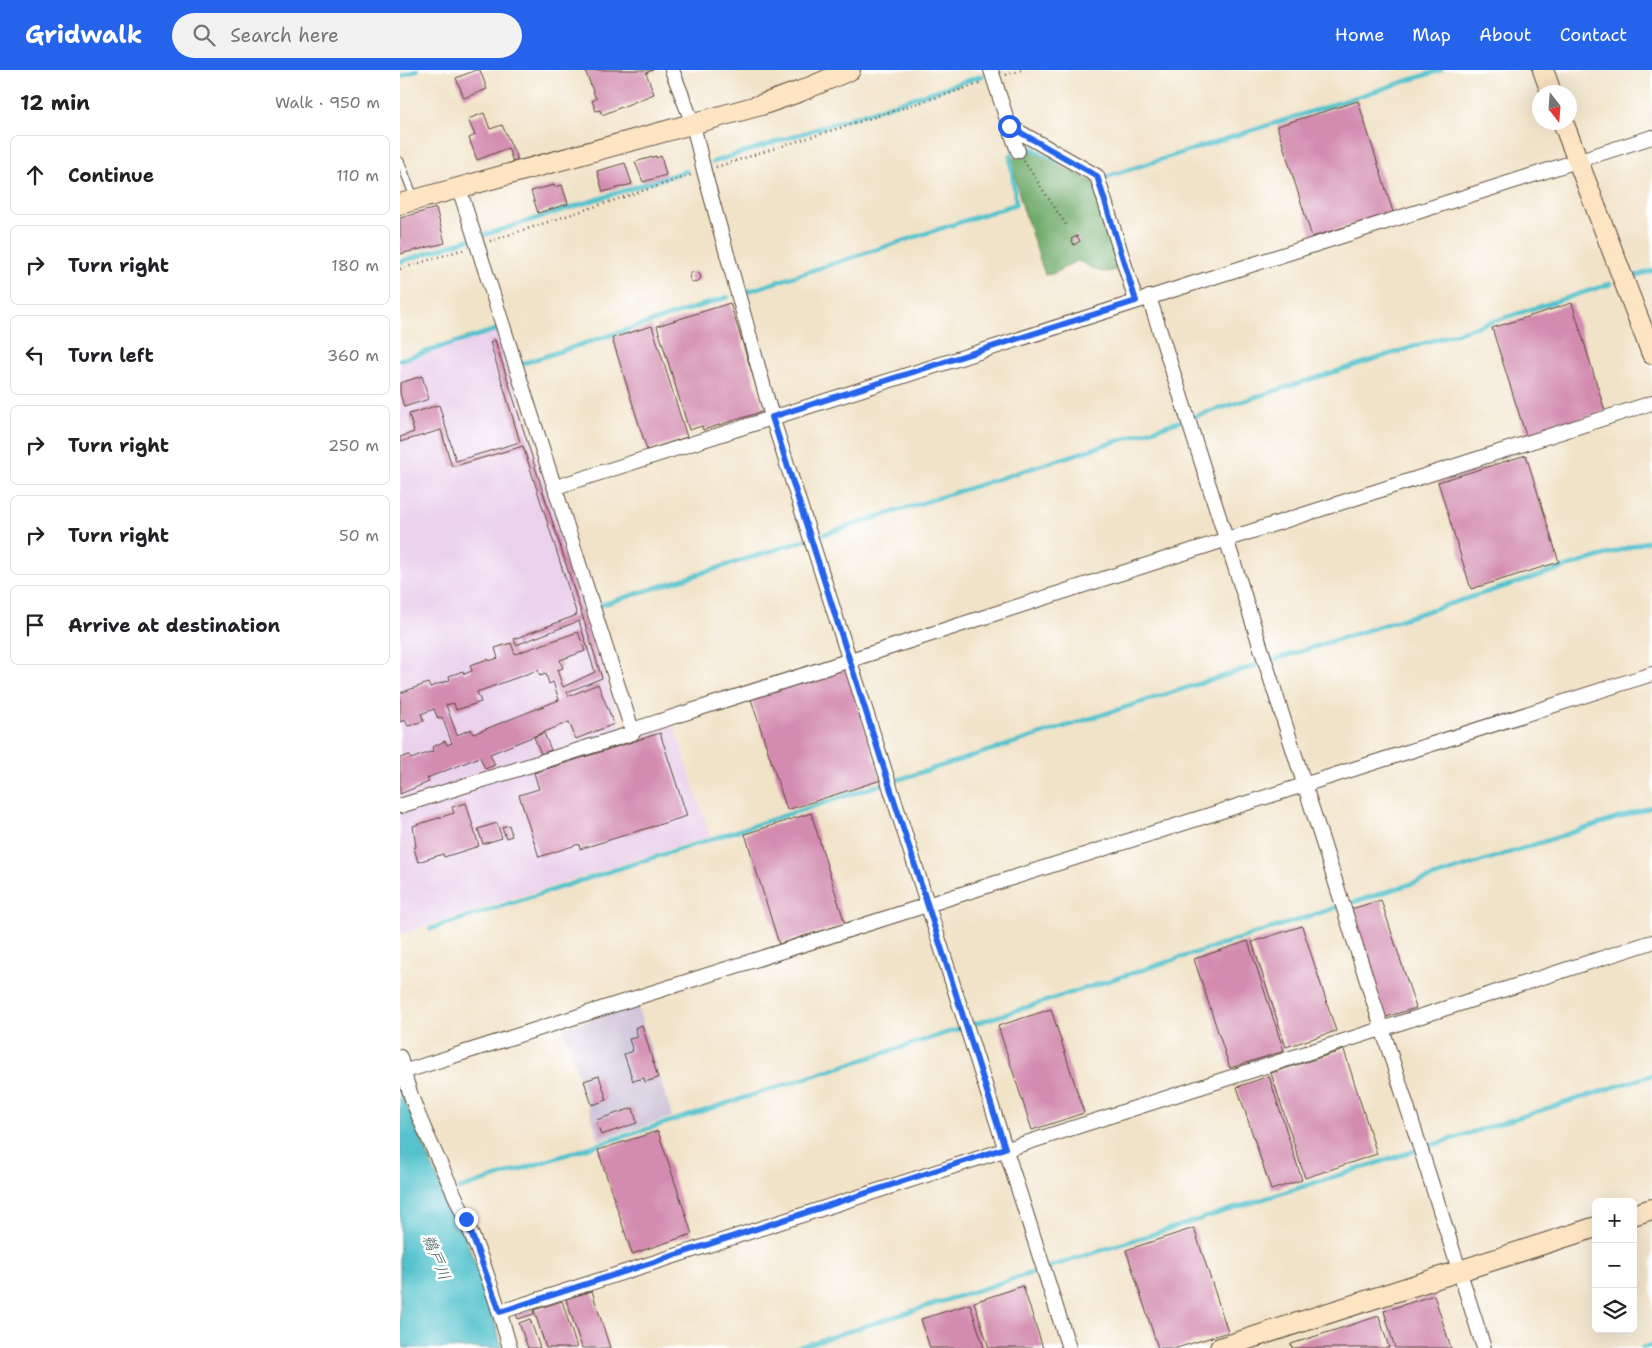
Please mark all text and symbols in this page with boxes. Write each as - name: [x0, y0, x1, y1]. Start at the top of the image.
- search box: [172, 13, 522, 58]
- text: Gridwalk: [25, 19, 142, 51]
- icon: search: [190, 21, 218, 49]
- text: Search here: [230, 23, 339, 48]
- text: Home: [1335, 23, 1384, 47]
- text: Map: [1412, 23, 1451, 47]
- text: About: [1479, 23, 1532, 47]
- text: Contact: [1560, 23, 1627, 47]
- north arrow: [1532, 85, 1577, 130]
- text: 12 min: [20, 89, 90, 117]
- text: Walk · 950 m: [275, 92, 380, 113]
- route start: [998, 115, 1021, 138]
- icon: ahead: [21, 161, 49, 189]
- text: Continue: [68, 163, 154, 188]
- text: 110 m: [336, 165, 379, 186]
- icon: right: [21, 251, 49, 279]
- text: Turn right: [68, 253, 169, 278]
- text: 180 m: [331, 255, 379, 276]
- icon: left: [21, 341, 49, 369]
- text: Turn left: [68, 343, 154, 368]
- text: 360 m: [327, 345, 379, 366]
- icon: right: [21, 431, 49, 459]
- text: Turn right: [68, 433, 169, 458]
- text: 250 m: [328, 435, 379, 456]
- icon: right: [21, 521, 49, 549]
- text: Turn right: [68, 523, 169, 548]
- text: 50 m: [339, 525, 379, 546]
- icon: arrive: [21, 611, 49, 639]
- text: Arrive at destination: [68, 613, 280, 638]
- map controls: [1592, 1198, 1637, 1333]
- button: +: [1592, 1198, 1637, 1243]
- route end: [455, 1208, 478, 1231]
- water label: 鵜戸川: [418, 1231, 455, 1283]
- button: −: [1592, 1243, 1637, 1288]
- button: layers: [1592, 1288, 1637, 1333]

